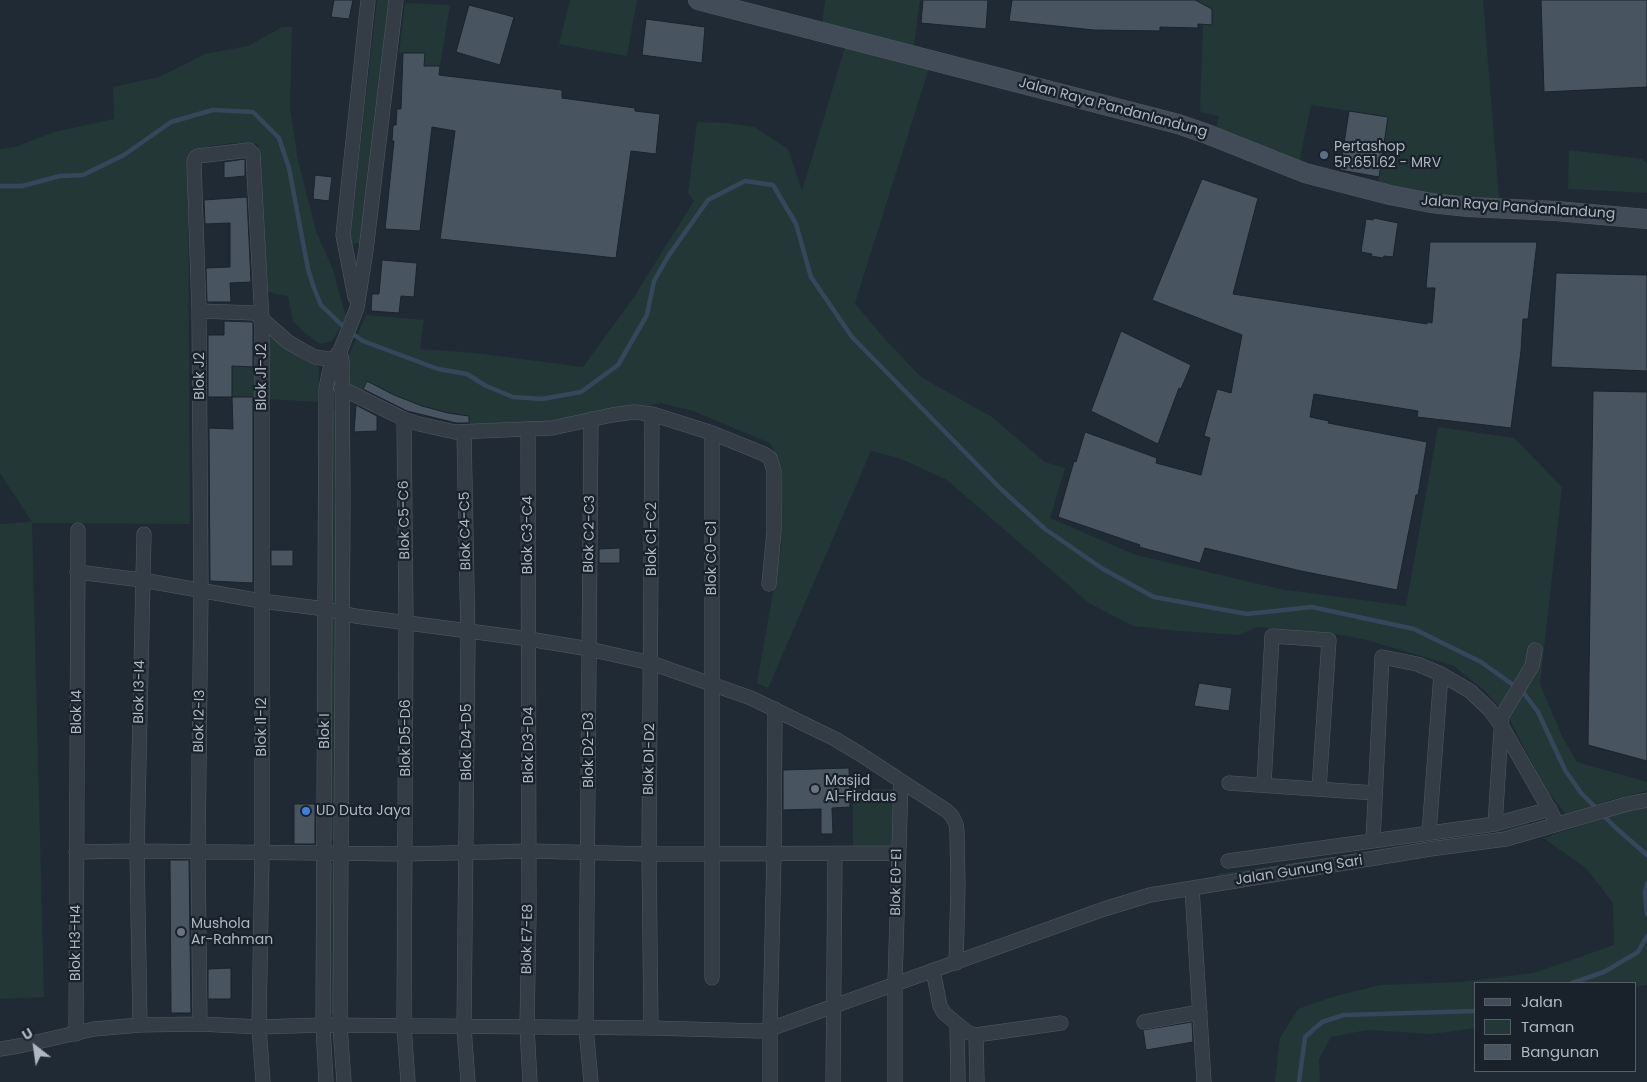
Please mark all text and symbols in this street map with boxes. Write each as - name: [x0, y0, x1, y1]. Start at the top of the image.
- street label: Jalan Raya Pandanlandung: [1017, 75, 1209, 141]
- place label: Pertashop 5P.651.62 - MRV: [1334, 139, 1441, 172]
- marker: Pertashop 5P.651.62 - MRV: [1318, 149, 1330, 161]
- street label: Jalan Raya Pandanlandung: [1420, 193, 1616, 223]
- street label: Blok J1-J2: [254, 343, 270, 411]
- street label: Blok J2: [192, 352, 208, 400]
- street label: Blok C5-C6: [396, 480, 414, 560]
- street label: Blok C4-C5: [457, 491, 475, 571]
- street label: Blok C2-C3: [581, 495, 599, 573]
- street label: Blok C3-C4: [520, 496, 536, 574]
- street label: Blok C1-C2: [644, 502, 660, 576]
- street label: Blok C0-C1: [704, 521, 720, 595]
- street label: Blok I3-I4: [131, 660, 149, 724]
- street label: Blok I2-I3: [191, 689, 209, 753]
- street label: Blok I4: [69, 690, 85, 734]
- street label: Blok I1-I2: [254, 697, 270, 757]
- street label: Blok D5-D6: [398, 699, 414, 777]
- street label: Blok D4-D5: [459, 703, 475, 781]
- street label: Blok D3-D4: [521, 707, 537, 783]
- street label: Blok D2-D3: [581, 712, 597, 788]
- street label: Blok I: [317, 713, 333, 749]
- street label: Blok D1-D2: [641, 723, 659, 795]
- place label: Masjid Al-Firdaus: [825, 773, 897, 806]
- marker: Masjid Al-Firdaus: [809, 783, 821, 795]
- place label: UD Duta Jaya: [316, 803, 410, 819]
- marker: UD Duta Jaya: [300, 805, 312, 817]
- street label: Blok E0-E1: [888, 848, 906, 916]
- street label: Jalan Gunung Sari: [1234, 853, 1364, 889]
- street label: Blok E7-E8: [519, 904, 537, 974]
- street label: Blok H3-H4: [68, 905, 84, 981]
- place label: Mushola Ar-Rahman: [191, 916, 273, 949]
- marker: Mushola Ar-Rahman: [175, 926, 187, 938]
- legend: [1474, 982, 1637, 1072]
- text: Jalan: [1521, 991, 1563, 1012]
- text: Taman: [1521, 1016, 1574, 1037]
- north arrow: [10, 1022, 60, 1072]
- text: U: [18, 1023, 37, 1045]
- text: Bangunan: [1521, 1041, 1599, 1062]

